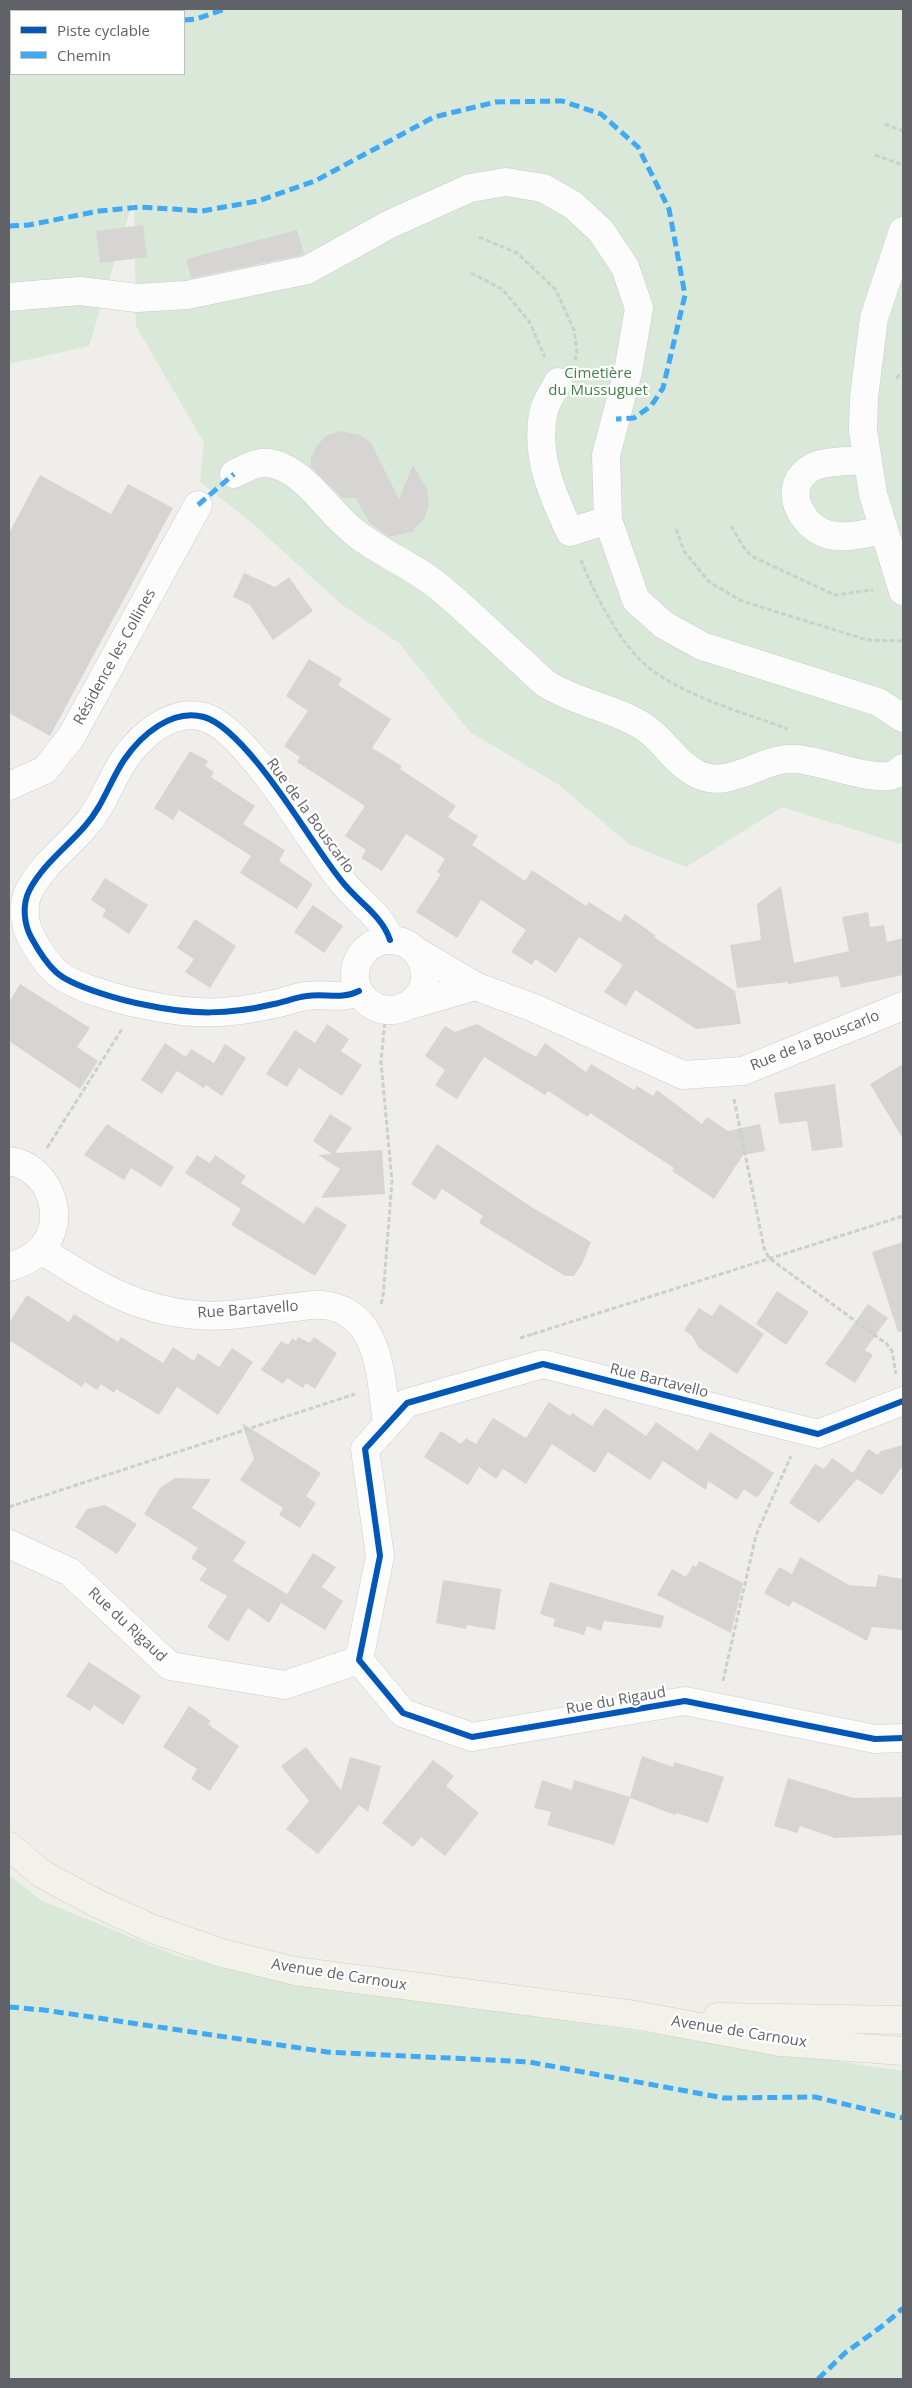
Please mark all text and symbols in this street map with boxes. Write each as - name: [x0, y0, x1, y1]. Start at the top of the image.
- legend: [10, 10, 185, 75]
- text: Piste cyclable: [57, 20, 150, 40]
- text: Chemin: [57, 45, 111, 65]
- park label: Cimetière du Mussuguet: [548, 365, 648, 400]
- street label: Résidence les Collines: [70, 586, 160, 728]
- street label: Rue de la Bouscarlo: [262, 755, 358, 877]
- street label: Rue de la Bouscarlo: [748, 1007, 882, 1075]
- street label: Rue Bartavello: [197, 1297, 299, 1323]
- street label: Rue Bartavello: [608, 1360, 710, 1402]
- street label: Rue du Rigaud: [84, 1584, 170, 1666]
- street label: Rue du Rigaud: [565, 1683, 667, 1719]
- street label: Avenue de Carnoux: [270, 1955, 408, 1995]
- street label: Avenue de Carnoux: [670, 2012, 808, 2052]

